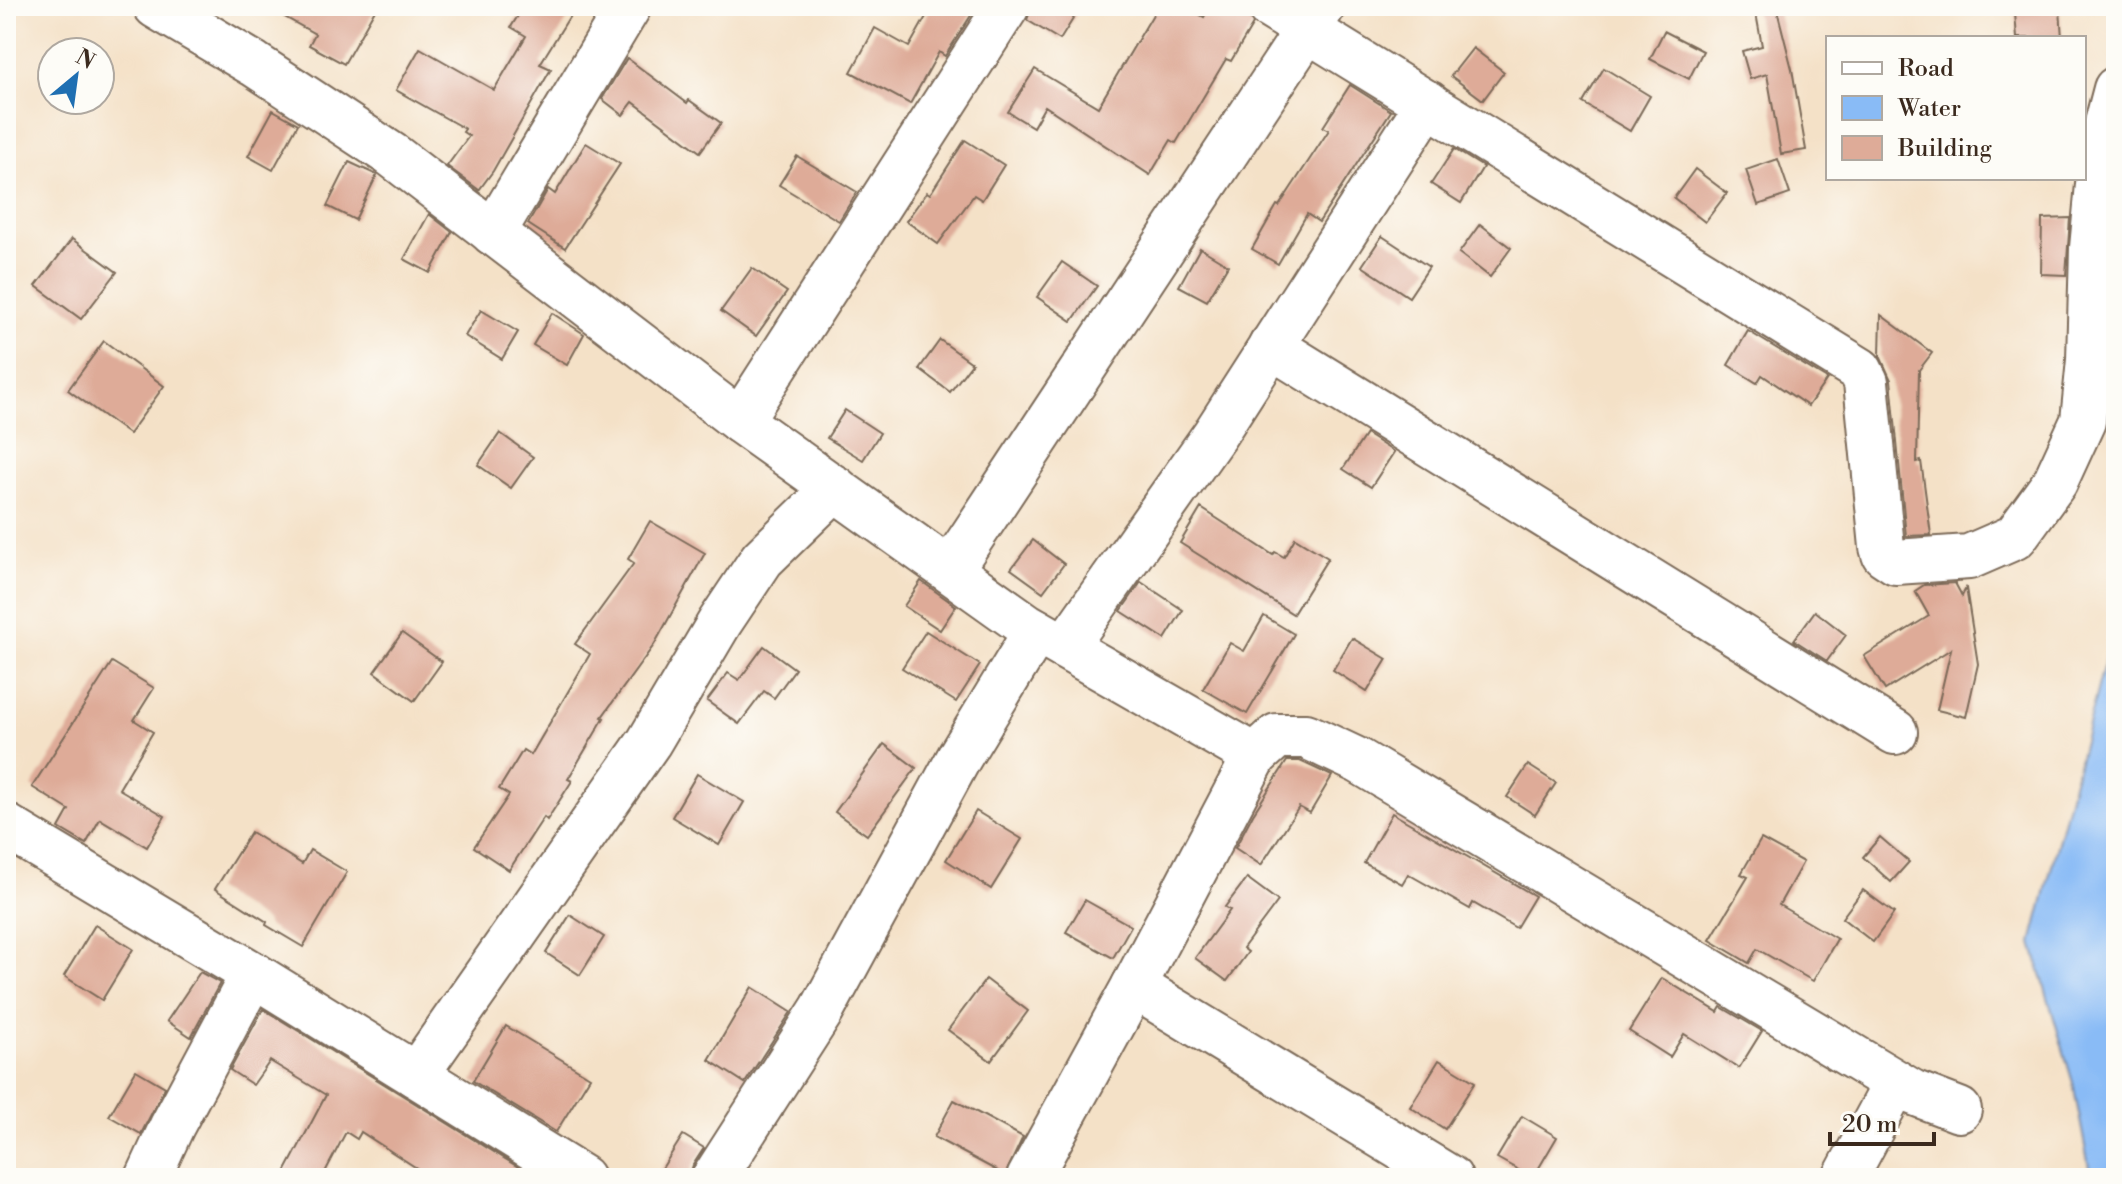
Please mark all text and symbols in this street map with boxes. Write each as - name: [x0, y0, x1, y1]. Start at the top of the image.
- north arrow: [36, 36, 116, 116]
- legend: [1826, 36, 2086, 180]
- text: N: [71, 44, 100, 76]
- text: Road: [1898, 54, 1954, 84]
- text: Water: [1897, 94, 1961, 124]
- text: Building: [1897, 134, 1992, 164]
- scale bar: [1830, 1096, 1934, 1146]
- text: 20 m: [1842, 1110, 1898, 1140]

